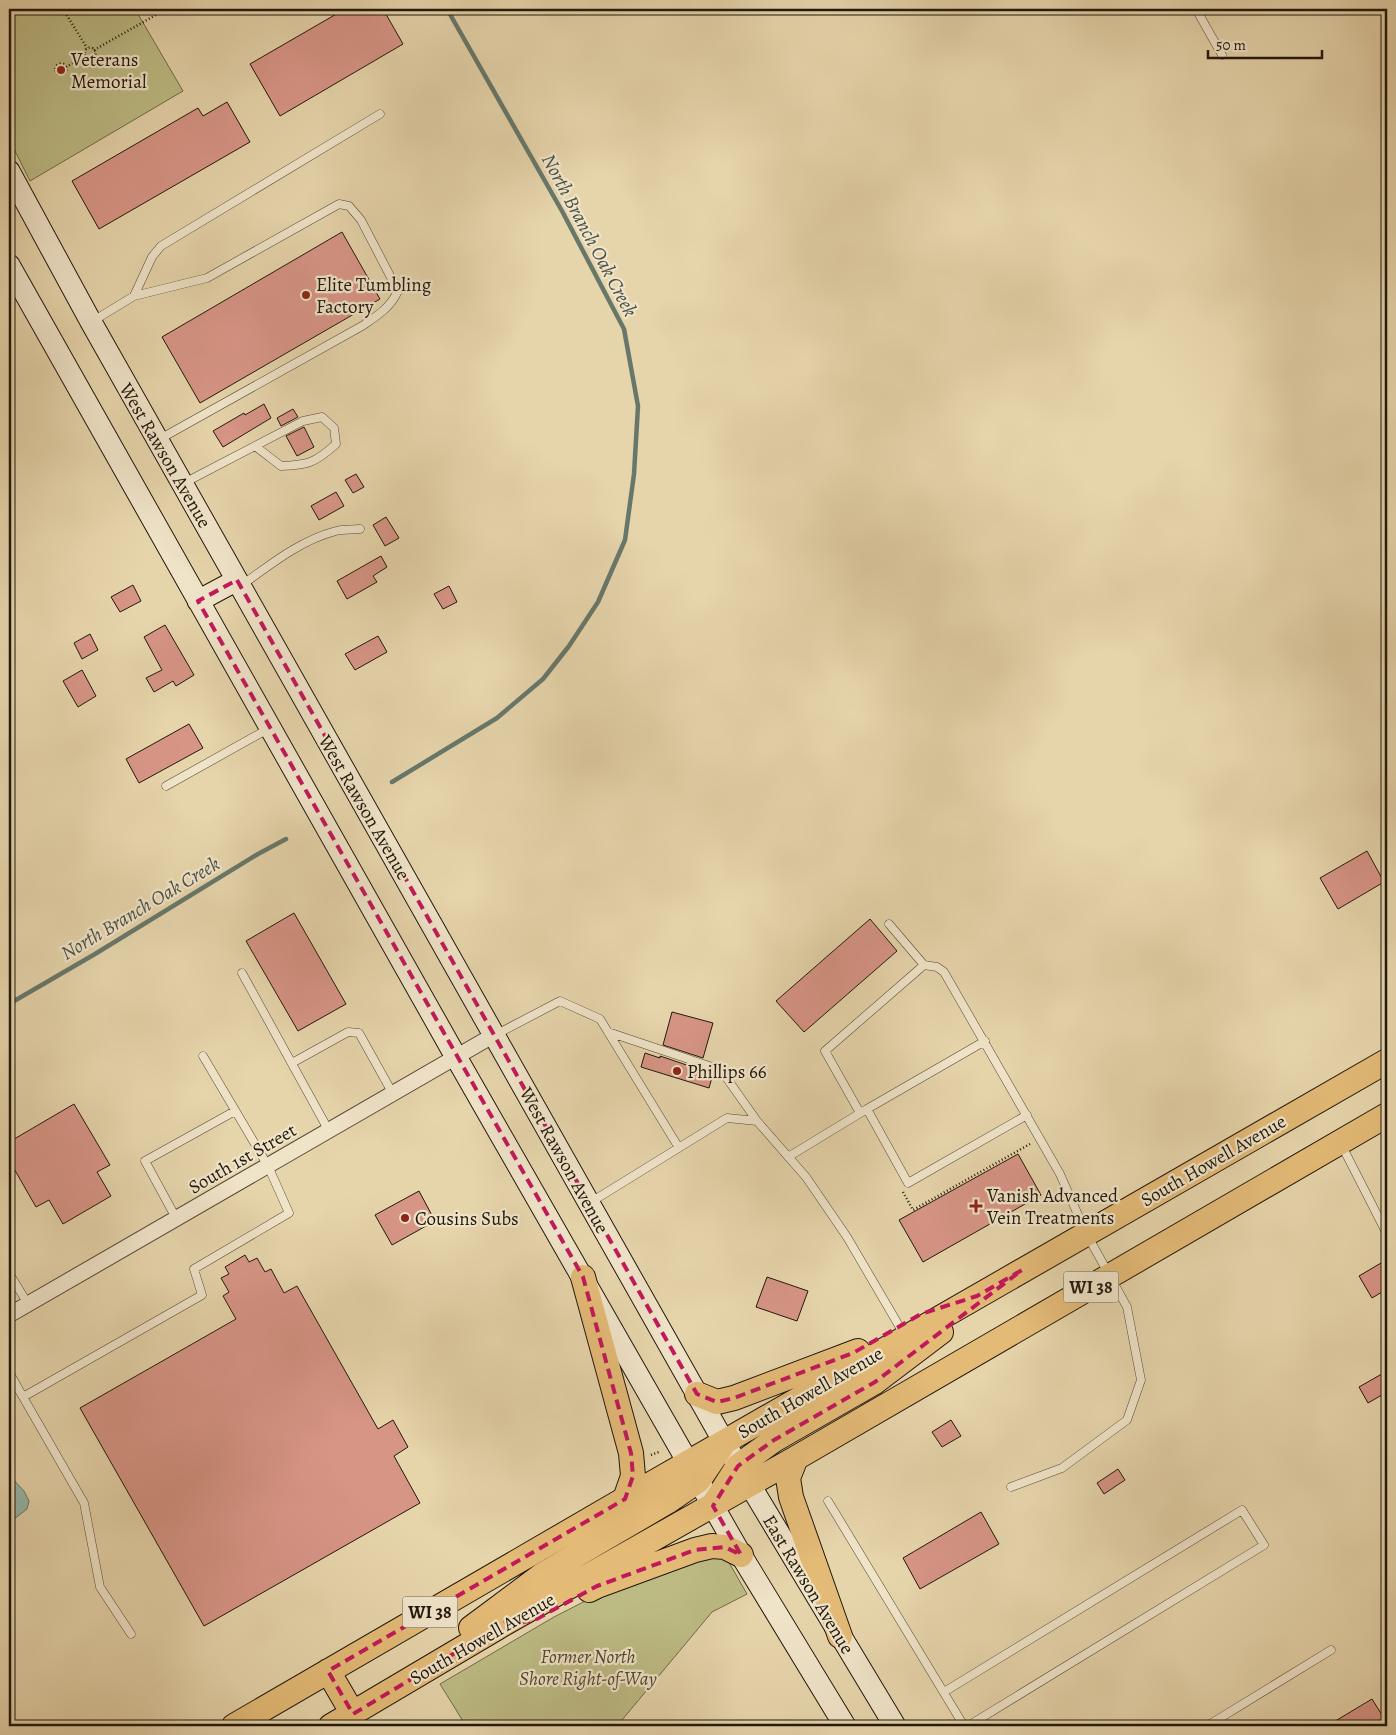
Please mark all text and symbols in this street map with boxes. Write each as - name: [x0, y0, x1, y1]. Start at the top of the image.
- scale bar: [1208, 28, 1322, 60]
- text: 50 m: [1216, 35, 1246, 55]
- place label: Veterans Memorial: [70, 47, 147, 95]
- marker: Veterans Memorial: [55, 64, 67, 76]
- water label: North Branch Oak Creek: [535, 149, 644, 321]
- place label: Elite Tumbling Factory: [316, 272, 432, 320]
- marker: Elite Tumbling Factory: [300, 289, 312, 301]
- street label: West Rawson Avenue: [113, 377, 217, 533]
- street label: West Rawson Avenue: [312, 729, 416, 885]
- water label: North Branch Oak Creek: [56, 850, 225, 967]
- place label: Phillips 66: [687, 1059, 767, 1085]
- marker: Phillips 66: [671, 1065, 683, 1077]
- street label: West Rawson Avenue: [513, 1082, 615, 1238]
- street label: South Howell Avenue: [1136, 1109, 1291, 1213]
- street label: South 1st Street: [184, 1117, 301, 1200]
- place label: Vanish Advanced Vein Treatments: [986, 1183, 1119, 1231]
- marker: Vanish Advanced Vein Treatments: [969, 1199, 983, 1213]
- place label: Cousins Subs: [415, 1206, 519, 1232]
- marker: Cousins Subs: [399, 1212, 411, 1224]
- road number: WI 38: [1064, 1272, 1118, 1302]
- street label: South Howell Avenue: [733, 1341, 888, 1445]
- street label: East Rawson Avenue: [756, 1510, 860, 1659]
- street label: South Howell Avenue: [405, 1587, 560, 1691]
- road number: WI 38: [402, 1596, 458, 1628]
- park label: Former North Shore Right-of-Way: [519, 1644, 657, 1692]

